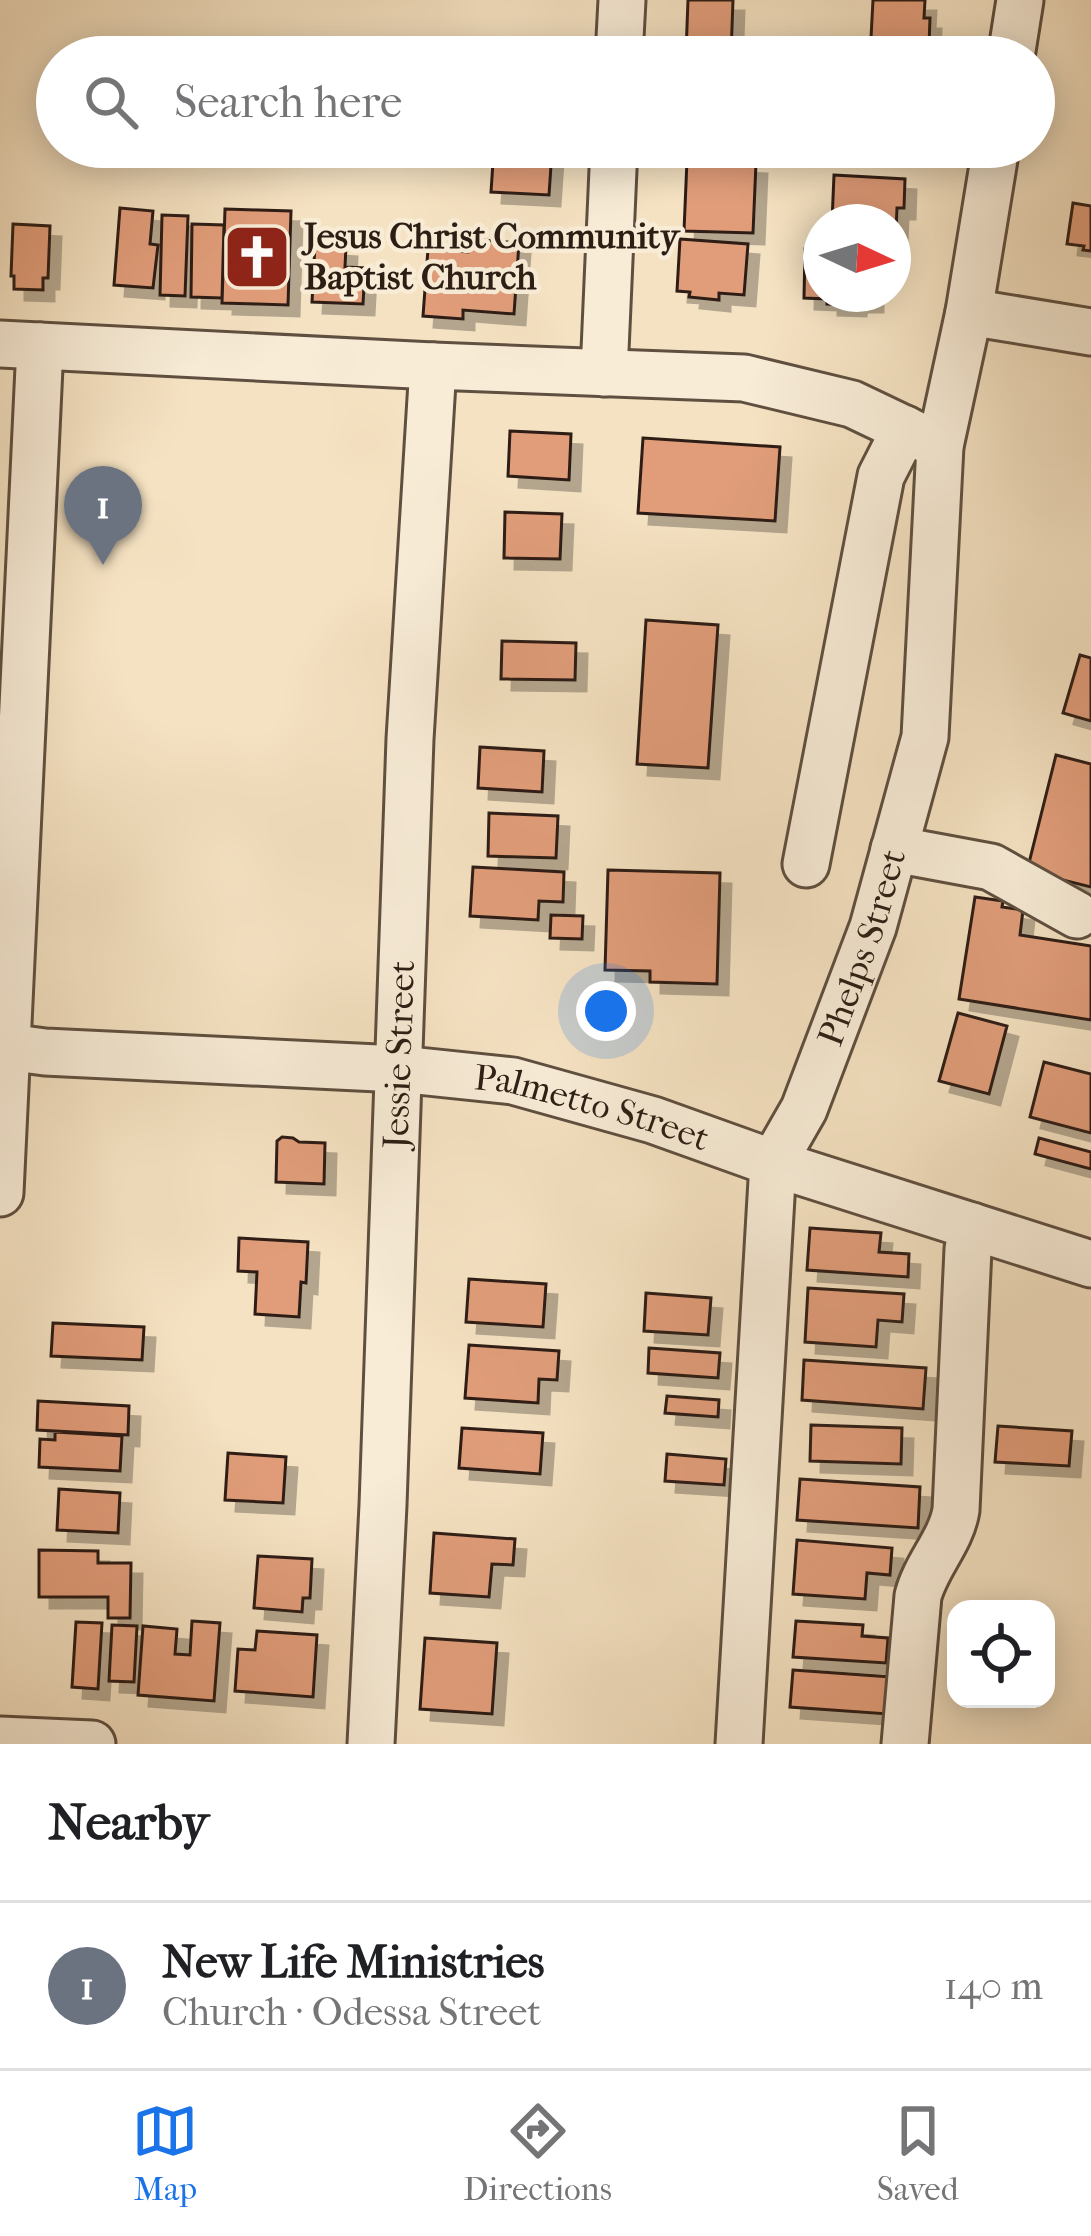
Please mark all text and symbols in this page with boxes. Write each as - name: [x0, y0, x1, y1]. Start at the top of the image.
- search box: [36, 36, 1055, 168]
- icon: search: [78, 69, 144, 135]
- text: Search here: [174, 76, 402, 129]
- north arrow: [803, 204, 911, 312]
- place label: Jesus Christ Community Baptist Church: [301, 215, 681, 298]
- church icon: Jesus Christ Community Baptist Church: [222, 222, 292, 292]
- pin: 1: [64, 466, 142, 565]
- street label: Phelps Street: [809, 845, 914, 1052]
- street label: Jessie Street: [374, 960, 423, 1152]
- your location: [576, 981, 636, 1041]
- street label: Palmetto Street: [472, 1056, 715, 1160]
- map controls: [947, 1600, 1055, 1708]
- button: locate: [947, 1600, 1055, 1708]
- text: Nearby: [48, 1792, 209, 1852]
- text: New Life Ministries: [162, 1936, 544, 1989]
- text: 1: [80, 1963, 94, 2009]
- text: 140 m: [944, 1963, 1043, 2009]
- text: Church · Odessa Street: [162, 1989, 541, 2035]
- tab: Map: [132, 2098, 198, 2209]
- tab: Directions: [463, 2098, 612, 2209]
- tab: Saved: [877, 2098, 959, 2209]

